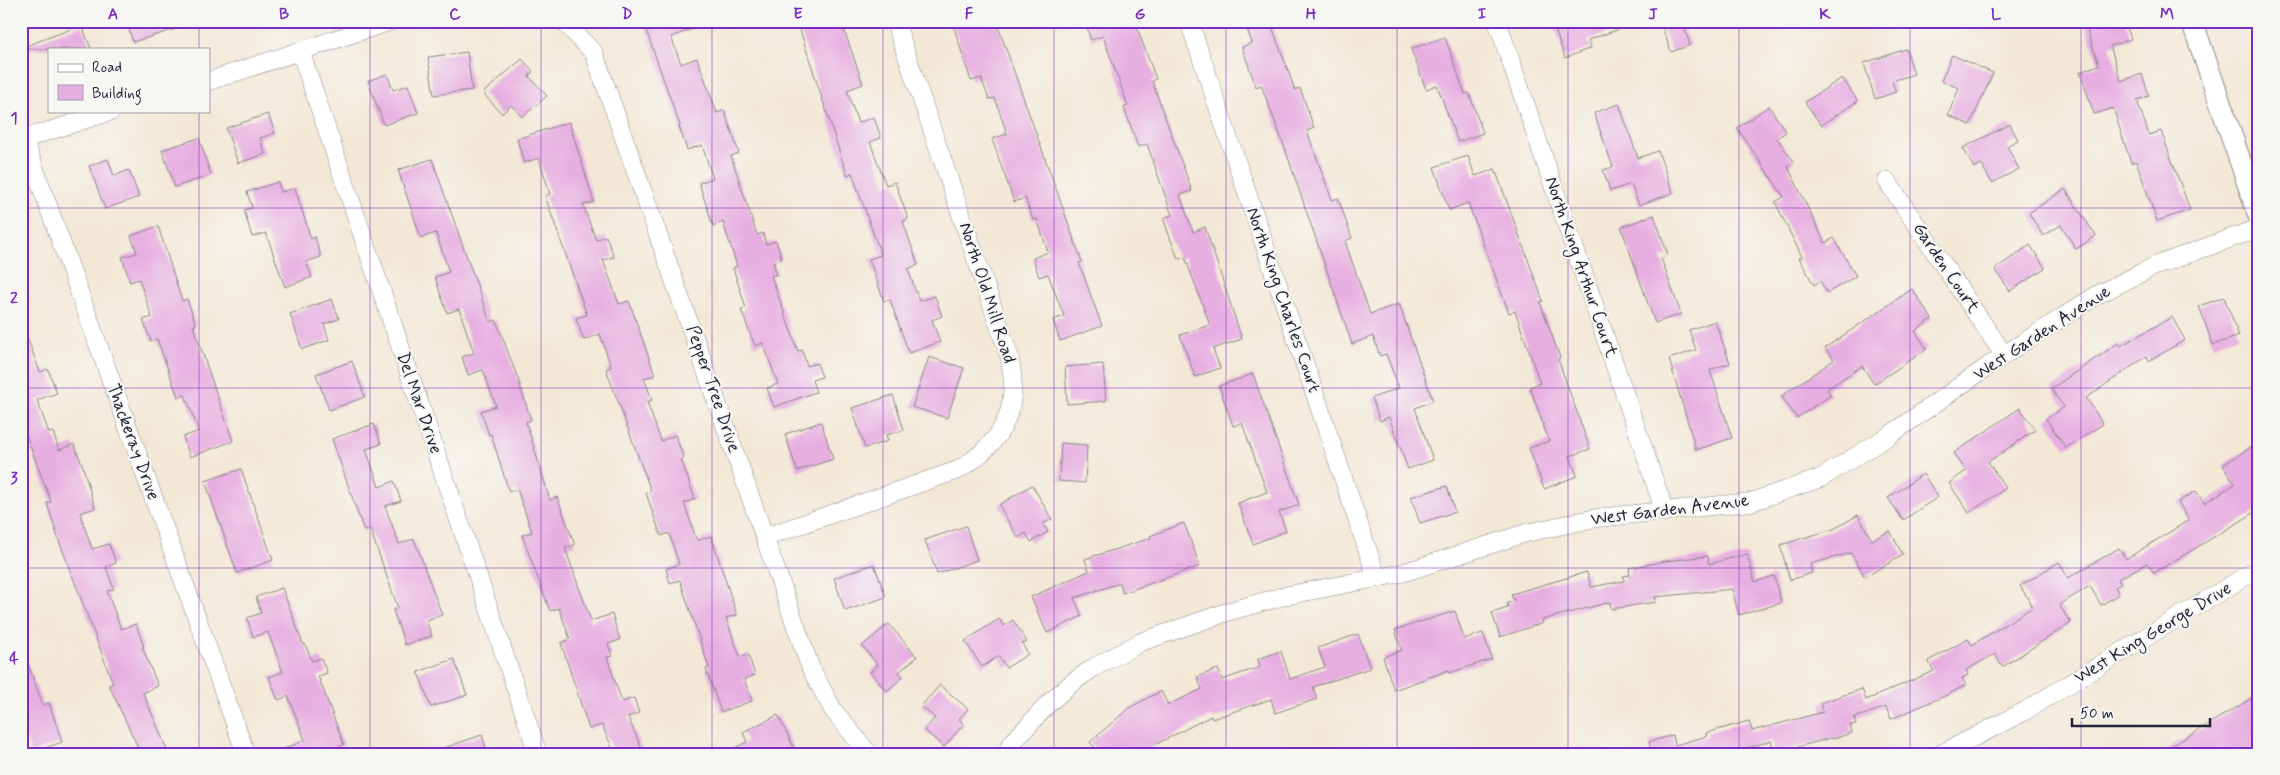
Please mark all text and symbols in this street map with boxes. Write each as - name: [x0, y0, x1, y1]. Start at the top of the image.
- text: A: [108, 4, 118, 25]
- text: B: [279, 4, 289, 25]
- text: C: [449, 4, 461, 25]
- text: D: [621, 4, 633, 25]
- text: E: [793, 4, 803, 25]
- text: F: [965, 4, 974, 25]
- text: G: [1135, 4, 1146, 25]
- text: H: [1306, 4, 1317, 25]
- text: I: [1478, 4, 1487, 25]
- text: J: [1648, 4, 1658, 25]
- text: K: [1819, 4, 1831, 25]
- text: L: [1991, 4, 2002, 25]
- text: M: [2160, 4, 2174, 25]
- legend: [48, 48, 210, 112]
- text: Road: [92, 58, 122, 78]
- text: Building: [92, 84, 142, 105]
- text: 1: [10, 108, 18, 129]
- street label: North King Arthur Court: [1538, 174, 1623, 361]
- street label: North King Charles Court: [1239, 204, 1326, 396]
- street label: Garden Court: [1907, 218, 1985, 318]
- street label: North Old Mill Road: [953, 219, 1021, 367]
- street label: West Garden Avenue: [1969, 280, 2115, 386]
- text: 2: [10, 288, 18, 309]
- street label: Pepper Tree Drive: [680, 322, 746, 456]
- street label: Del Mar Drive: [390, 349, 448, 457]
- street label: Thackeray Drive: [101, 380, 165, 504]
- text: 3: [10, 468, 18, 489]
- street label: West Garden Avenue: [1590, 488, 1750, 532]
- street label: West King George Drive: [2070, 576, 2237, 690]
- text: 4: [9, 648, 19, 669]
- scale bar: [2072, 695, 2210, 727]
- text: 50 m: [2080, 704, 2114, 724]

